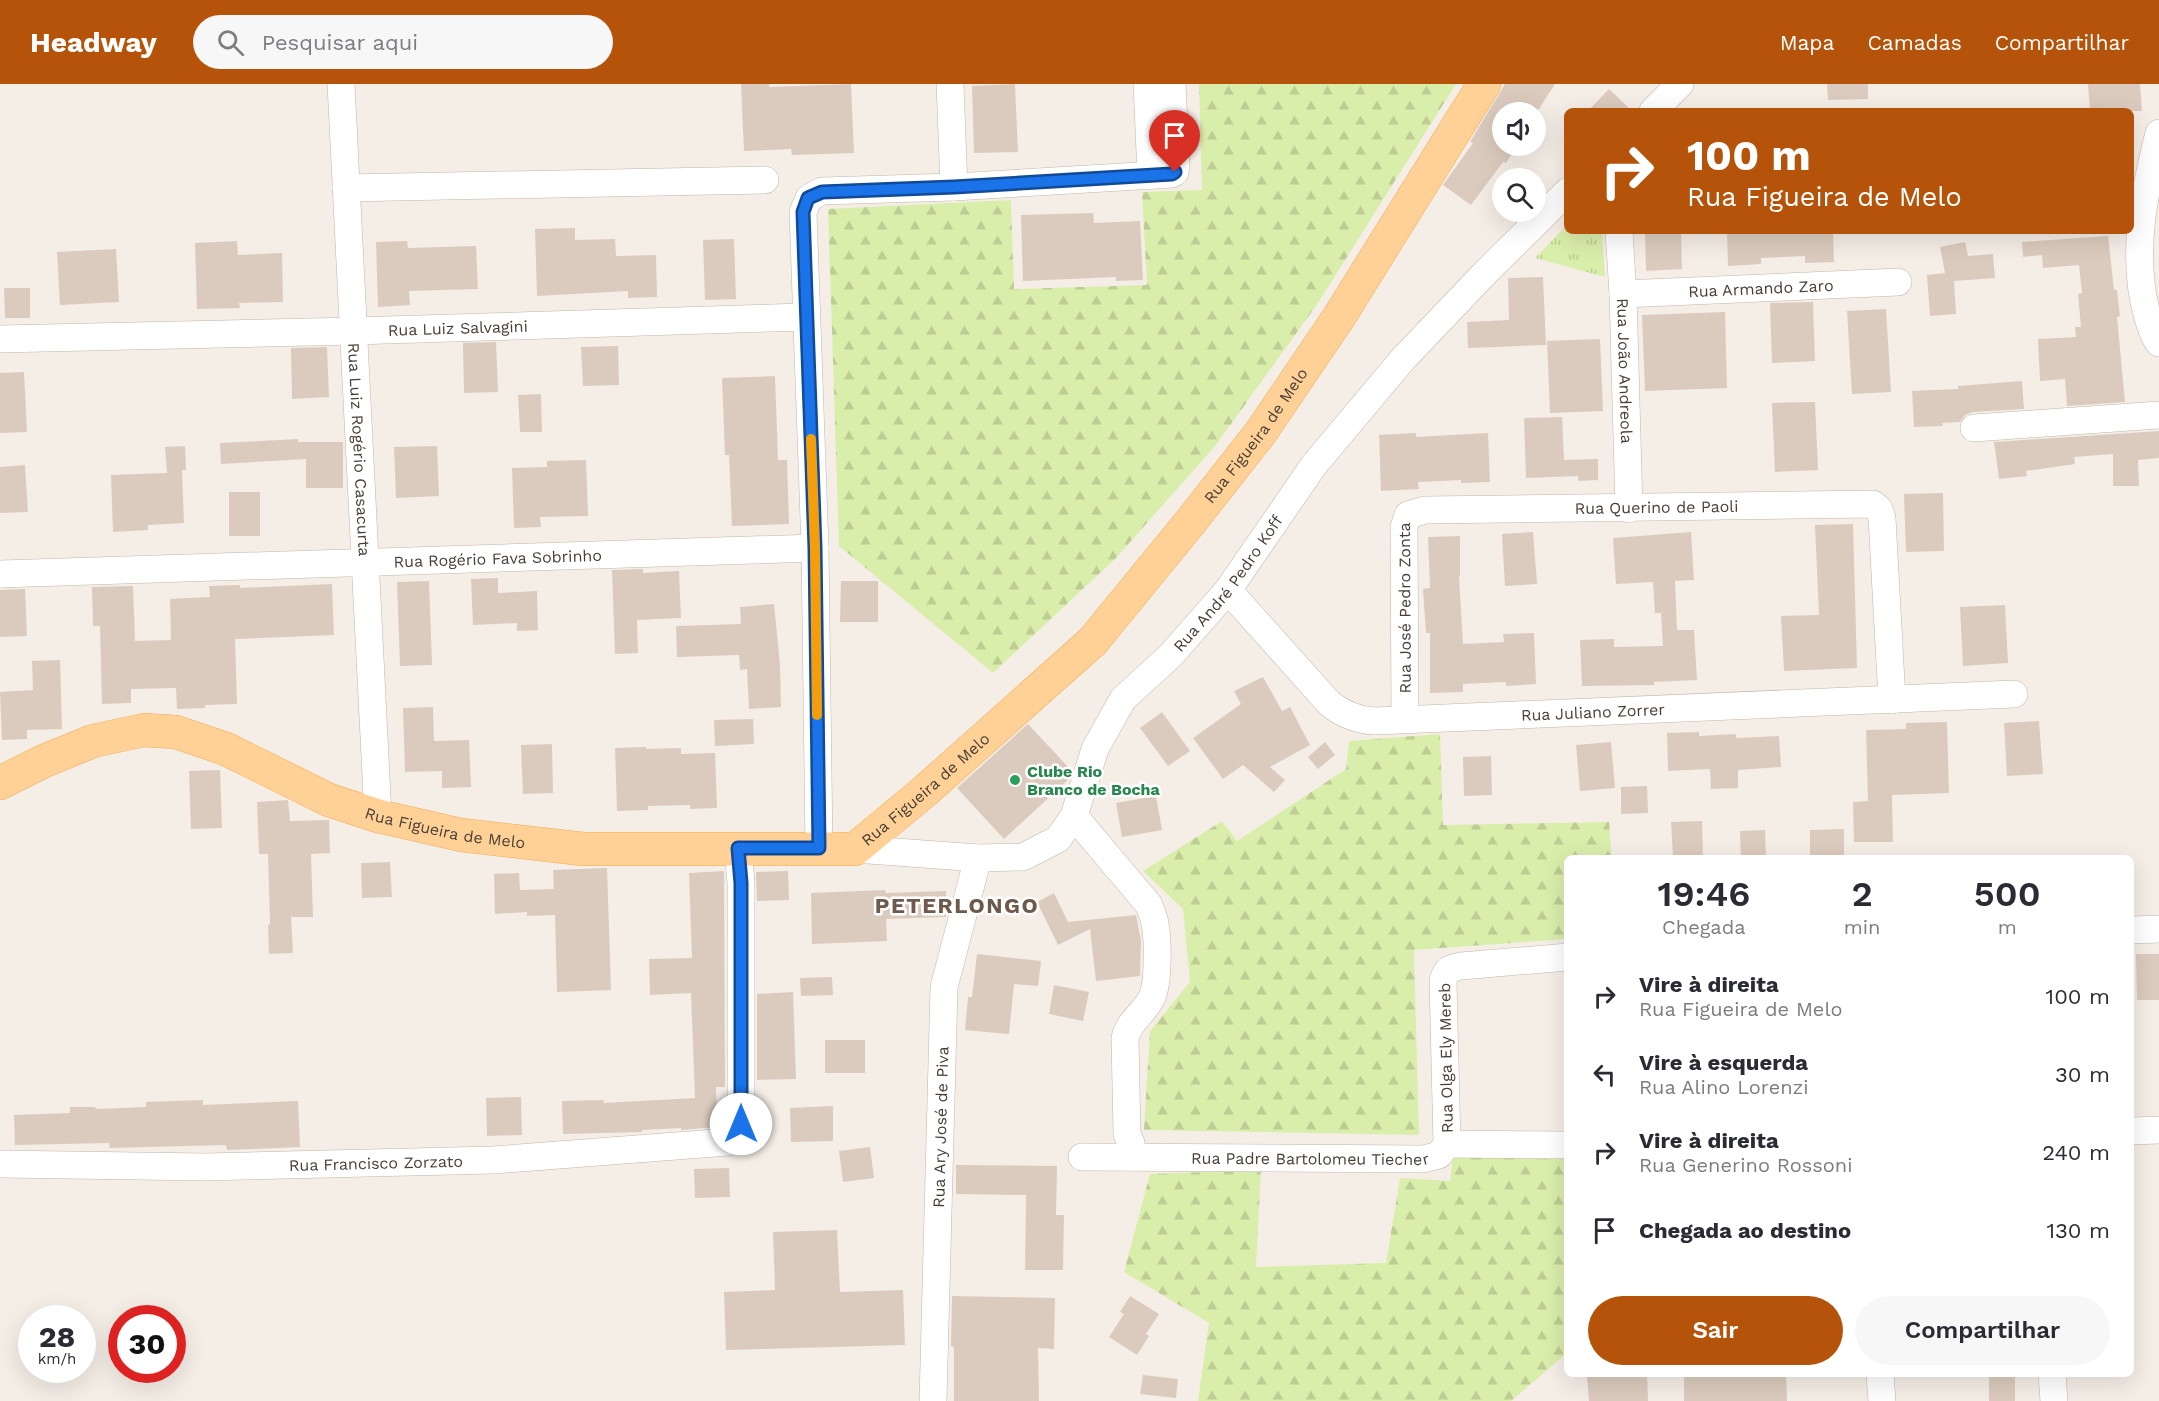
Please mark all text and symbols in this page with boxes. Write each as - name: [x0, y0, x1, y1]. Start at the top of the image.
- search box: [193, 15, 613, 69]
- text: Headway: [30, 26, 157, 59]
- icon: search: [214, 26, 247, 59]
- text: Pesquisar aqui: [262, 30, 418, 55]
- text: Mapa: [1780, 30, 1834, 55]
- text: Camadas: [1867, 30, 1962, 55]
- text: Compartilhar: [1995, 30, 2129, 55]
- map controls: [1492, 102, 1546, 222]
- button: sound: [1492, 102, 1546, 156]
- pin: [1149, 110, 1200, 172]
- icon: arrive: [1158, 119, 1191, 152]
- text: 100 m: [1687, 131, 1811, 180]
- icon: right: [1588, 132, 1666, 210]
- button: search: [1492, 168, 1546, 222]
- text: Rua Figueira de Melo: [1687, 181, 1962, 213]
- street label: Rua Armando Zaro: [1688, 275, 1834, 301]
- street label: Rua João Andreola: [1614, 298, 1637, 444]
- street label: Rua Luiz Salvagini: [388, 316, 528, 339]
- street label: Rua Luiz Rogério Casacurta: [345, 342, 374, 557]
- street label: Rua Figueira de Melo: [1200, 364, 1311, 507]
- street label: Rua Querino de Paoli: [1575, 496, 1739, 517]
- street label: Rua André Pedro Koff: [1169, 511, 1286, 655]
- street label: Rua José Pedro Zonta: [1394, 522, 1414, 694]
- street label: Rua Rogério Fava Sobrinho: [393, 545, 602, 571]
- street label: Rua Juliano Zorrer: [1521, 699, 1666, 724]
- street label: Rua Figueira de Melo: [857, 729, 993, 849]
- place label: Clube Rio Branco de Bocha: [1027, 762, 1161, 799]
- marker: Clube Rio Branco de Bocha: [1008, 773, 1022, 787]
- street label: Rua Figueira de Melo: [363, 803, 526, 852]
- text: 19:46: [1657, 873, 1750, 915]
- text: 2: [1851, 873, 1873, 915]
- text: 500: [1974, 873, 2041, 915]
- district label: PETERLONGO: [875, 893, 1039, 918]
- text: Chegada: [1662, 915, 1746, 939]
- text: min: [1844, 915, 1880, 939]
- text: m: [1998, 915, 2017, 939]
- text: Vire à direita: [1639, 972, 1779, 997]
- icon: right: [1588, 980, 1621, 1013]
- street label: Rua Olga Ely Mereb: [1435, 983, 1457, 1133]
- text: 100 m: [2046, 984, 2110, 1009]
- text: Rua Figueira de Melo: [1639, 997, 1843, 1021]
- street label: Rua Ary José de Piva: [929, 1046, 952, 1208]
- text: Vire à esquerda: [1639, 1050, 1808, 1075]
- icon: left: [1588, 1058, 1621, 1091]
- text: 30 m: [2055, 1062, 2110, 1087]
- text: Rua Alino Lorenzi: [1639, 1075, 1809, 1099]
- position arrow: [709, 1092, 773, 1156]
- text: Vire à direita: [1639, 1128, 1779, 1153]
- icon: right: [1588, 1136, 1621, 1169]
- text: 240 m: [2042, 1140, 2110, 1165]
- street label: Rua Padre Bartolomeu Tiecher: [1191, 1148, 1431, 1168]
- street label: Rua Francisco Zorzato: [289, 1151, 463, 1174]
- text: Rua Generino Rossoni: [1639, 1153, 1852, 1177]
- icon: arrive: [1588, 1214, 1621, 1247]
- text: Chegada ao destino: [1639, 1218, 1851, 1243]
- text: 130 m: [2046, 1218, 2110, 1243]
- button: Sair: [1588, 1296, 1843, 1365]
- button: Compartilhar: [1855, 1296, 2110, 1365]
- speed limit sign: 30: [108, 1305, 186, 1383]
- text: 28: [39, 1319, 75, 1354]
- text: km/h: [38, 1350, 76, 1368]

